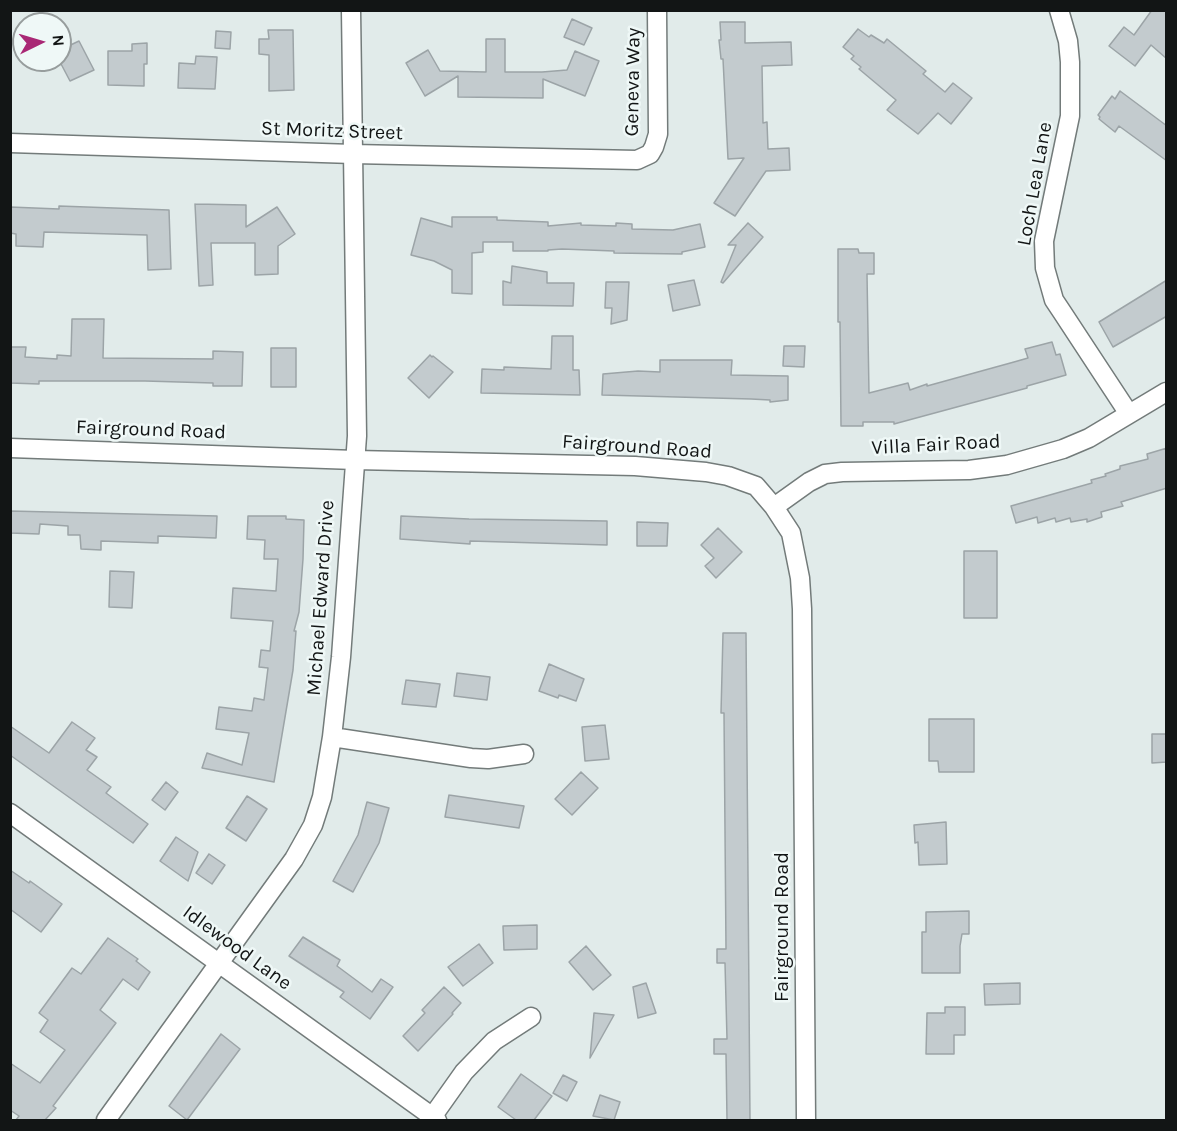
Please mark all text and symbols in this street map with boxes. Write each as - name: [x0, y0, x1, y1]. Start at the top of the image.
- north arrow: [12, 12, 72, 72]
- street label: Geneva Way: [620, 27, 646, 137]
- text: N: [48, 34, 68, 47]
- street label: St Moritz Street: [261, 117, 403, 145]
- street label: Loch Lea Lane: [1012, 120, 1058, 248]
- street label: Fairground Road: [76, 415, 226, 445]
- street label: Fairground Road: [561, 430, 713, 464]
- street label: Villa Fair Road: [871, 430, 1001, 460]
- street label: Michael Edward Drive: [302, 499, 340, 697]
- street label: Fairground Road: [770, 852, 794, 1002]
- street label: Idlewood Lane: [178, 900, 296, 996]

